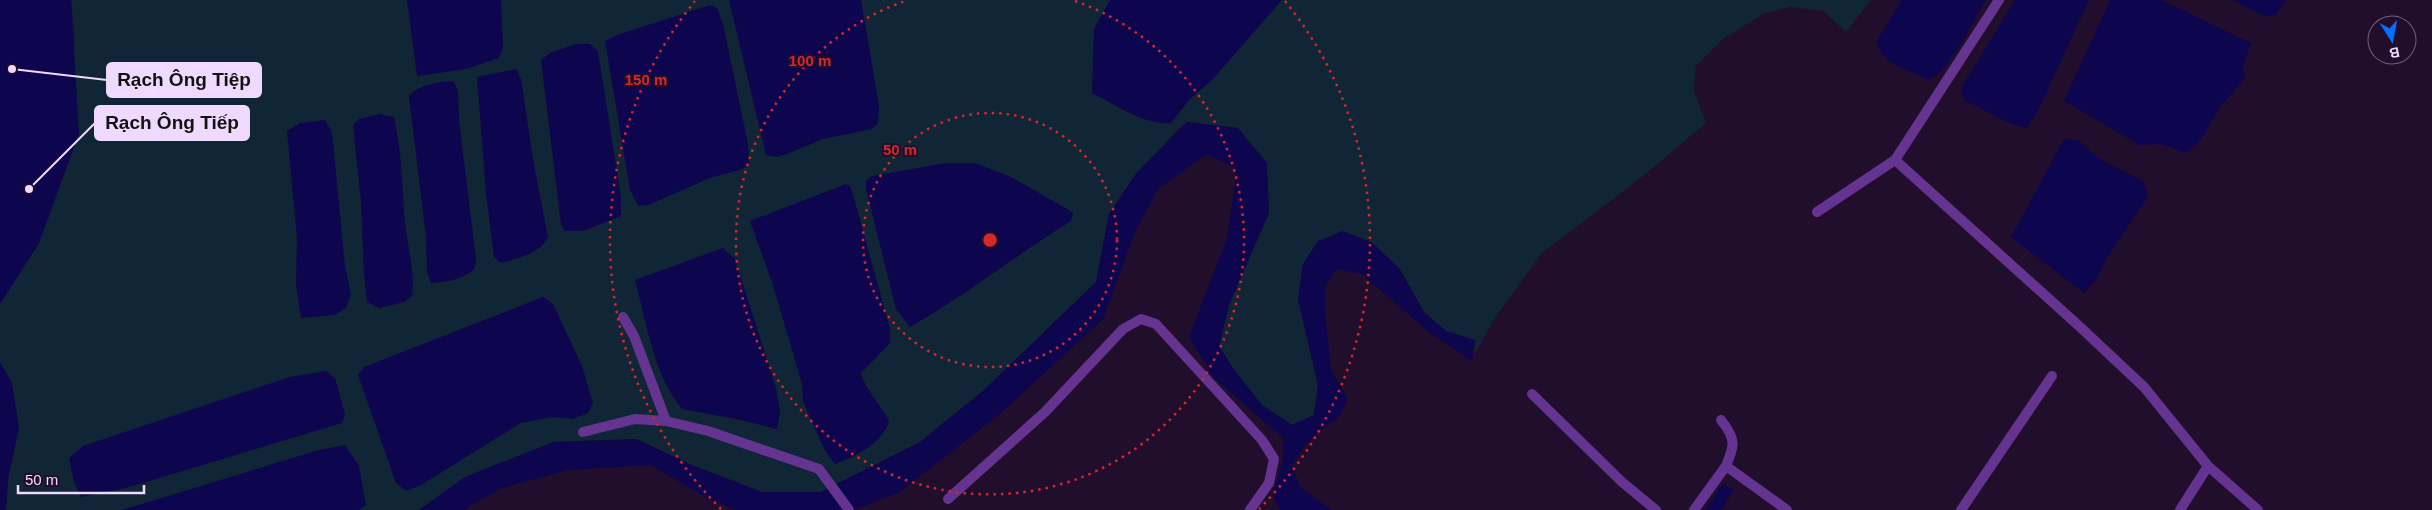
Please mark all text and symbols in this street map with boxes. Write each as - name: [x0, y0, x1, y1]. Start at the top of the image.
- north arrow: [2367, 15, 2417, 65]
- text: B: [2388, 44, 2401, 62]
- text: 100 m: [789, 52, 831, 69]
- callout: Rạch Ông Tiệp: [107, 63, 261, 97]
- text: Rạch Ông Tiệp: [117, 69, 251, 90]
- text: 150 m: [625, 71, 667, 88]
- callout: Rạch Ông Tiếp: [95, 106, 249, 140]
- text: Rạch Ông Tiếp: [105, 112, 239, 133]
- text: 50 m: [883, 141, 917, 158]
- centre of rings: [981, 231, 999, 249]
- scale bar: [18, 462, 144, 494]
- text: 50 m: [25, 471, 58, 488]

